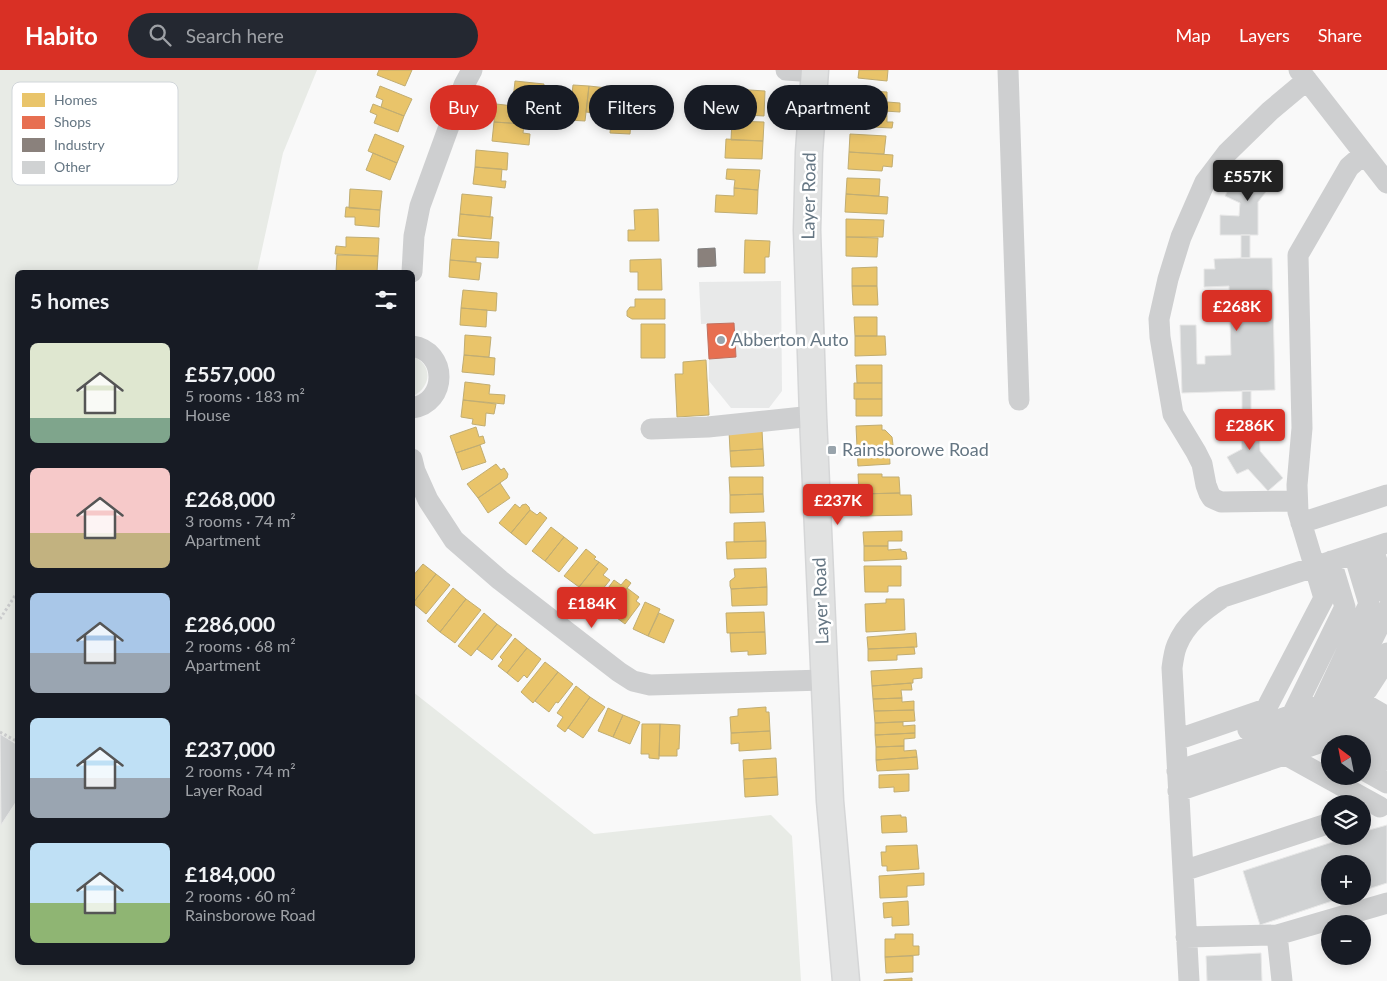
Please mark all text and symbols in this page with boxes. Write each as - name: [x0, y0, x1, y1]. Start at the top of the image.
- search box: [128, 13, 478, 58]
- text: Habito: [25, 21, 98, 50]
- icon: search: [146, 21, 174, 49]
- text: Search here: [186, 24, 284, 47]
- text: Map: [1175, 24, 1211, 46]
- text: Layers: [1239, 24, 1290, 46]
- text: Share: [1318, 24, 1362, 46]
- legend: [12, 82, 178, 185]
- chip: Buy: [430, 85, 497, 130]
- chip: Rent: [507, 85, 579, 130]
- chip: Filters: [589, 85, 674, 130]
- chip: New: [684, 85, 757, 130]
- chip: Apartment: [767, 85, 888, 130]
- text: Homes: [54, 91, 97, 108]
- text: Shops: [54, 113, 91, 130]
- text: Industry: [54, 136, 105, 153]
- street label: Layer Road: [796, 152, 820, 240]
- text: Other: [54, 158, 91, 175]
- pin: £557K: [1213, 160, 1283, 202]
- text: £557K: [1224, 166, 1272, 185]
- icon: filters: [372, 286, 400, 314]
- text: 5 homes: [30, 288, 109, 313]
- pin: £268K: [1202, 290, 1272, 332]
- text: £268K: [1213, 296, 1261, 315]
- place label: Abberton Auto: [731, 328, 849, 350]
- marker: Abberton Auto: [715, 334, 727, 346]
- text: £557,000: [185, 361, 275, 386]
- icon: home: [70, 363, 130, 423]
- text: 5 rooms · 183 m²: [185, 386, 305, 405]
- text: House: [185, 405, 230, 424]
- pin: £286K: [1215, 408, 1285, 451]
- text: £286K: [1226, 415, 1274, 434]
- place label: Rainsborowe Road: [842, 438, 989, 460]
- marker: Rainsborowe Road: [826, 444, 838, 456]
- pin: £237K: [803, 484, 873, 526]
- text: £268,000: [185, 486, 275, 511]
- icon: home: [70, 488, 130, 548]
- text: £237K: [814, 490, 862, 509]
- text: 3 rooms · 74 m²: [185, 511, 296, 530]
- text: Apartment: [185, 530, 260, 549]
- street label: Layer Road: [807, 557, 833, 645]
- pin: £184K: [557, 586, 627, 629]
- text: £184K: [568, 593, 616, 612]
- text: £286,000: [185, 611, 275, 636]
- icon: home: [70, 613, 130, 673]
- text: 2 rooms · 68 m²: [185, 636, 296, 655]
- text: Apartment: [185, 655, 260, 674]
- north arrow: [1321, 735, 1371, 785]
- map controls: [1321, 735, 1371, 965]
- text: £237,000: [185, 736, 275, 761]
- icon: home: [70, 738, 130, 798]
- text: 2 rooms · 74 m²: [185, 761, 296, 780]
- text: Layer Road: [185, 780, 263, 799]
- button: layers: [1321, 795, 1371, 845]
- button: +: [1321, 855, 1371, 905]
- text: £184,000: [185, 861, 275, 886]
- icon: home: [70, 863, 130, 923]
- text: 2 rooms · 60 m²: [185, 886, 296, 905]
- text: Rainsborowe Road: [185, 905, 316, 924]
- button: −: [1321, 915, 1371, 965]

